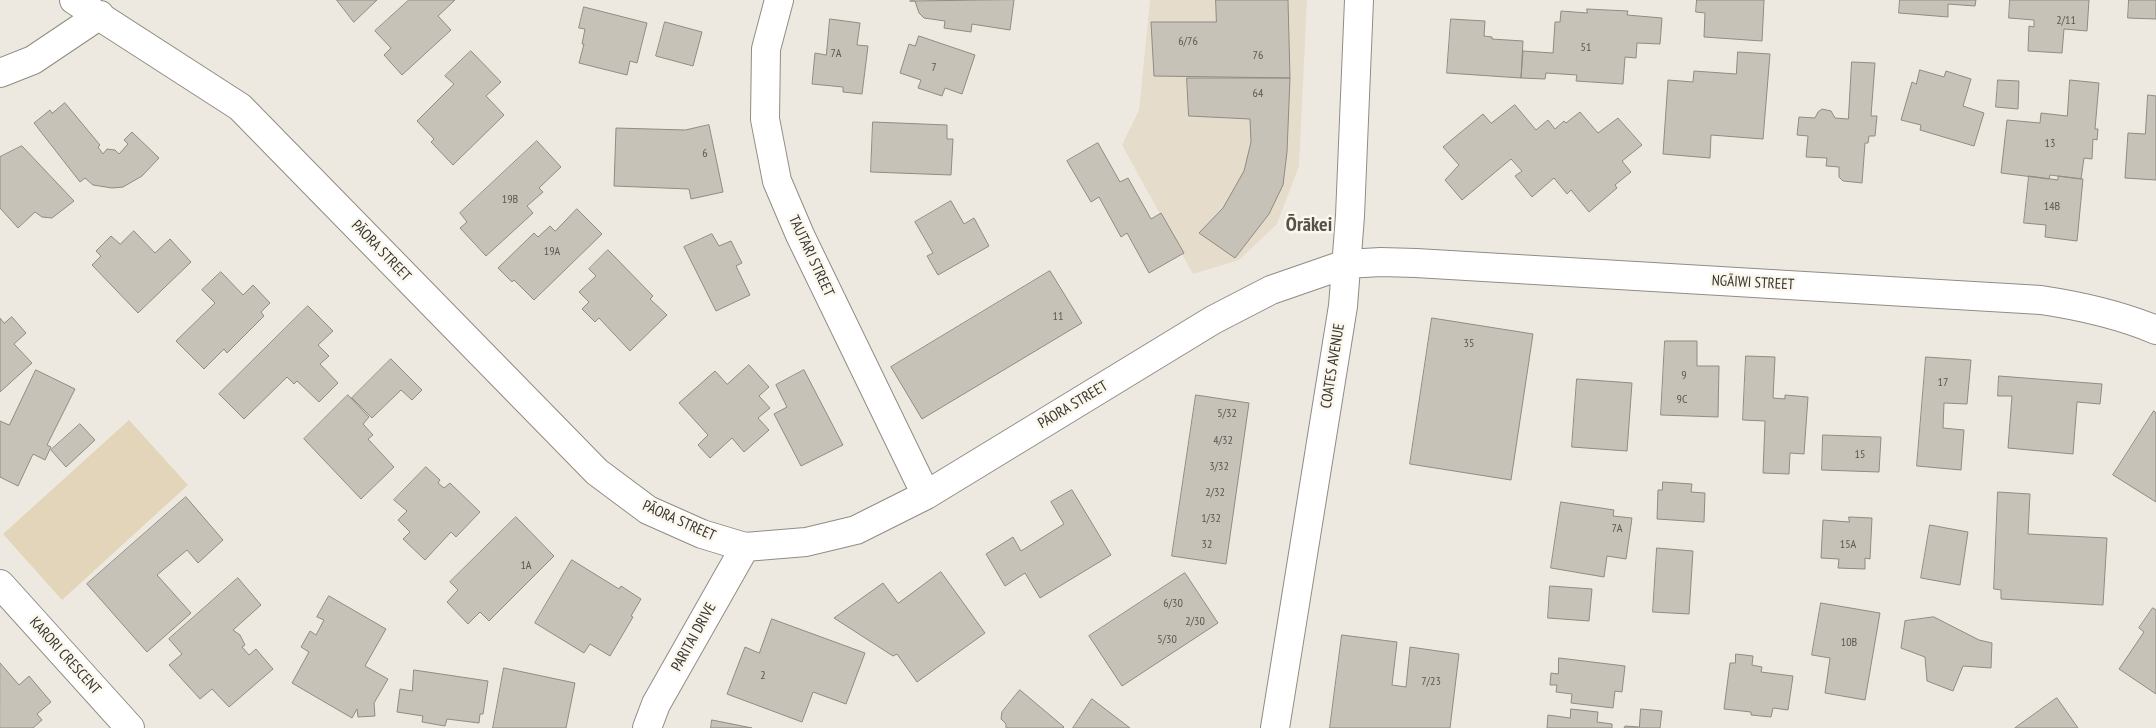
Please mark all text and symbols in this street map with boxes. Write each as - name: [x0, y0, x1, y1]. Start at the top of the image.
- house number: 2/11: [2056, 14, 2076, 28]
- house number: 6/76: [1178, 35, 1198, 49]
- house number: 51: [1581, 41, 1591, 55]
- house number: 7A: [831, 47, 841, 61]
- house number: 76: [1253, 49, 1263, 63]
- house number: 7: [931, 61, 937, 75]
- house number: 64: [1253, 87, 1263, 101]
- house number: 13: [2045, 137, 2055, 151]
- house number: 6: [702, 147, 708, 161]
- house number: 19B: [502, 193, 518, 207]
- house number: 14B: [2044, 200, 2060, 214]
- street label: TAUTARI STREET: [784, 213, 838, 299]
- district label: Ōrākei: [1286, 213, 1332, 237]
- street label: PĀORA STREET: [347, 217, 415, 285]
- house number: 19A: [544, 245, 560, 259]
- street label: NGĀIWI STREET: [1711, 272, 1795, 294]
- house number: 11: [1053, 310, 1063, 324]
- street label: COATES AVENUE: [1317, 322, 1349, 410]
- house number: 35: [1464, 337, 1474, 351]
- house number: 9: [1681, 369, 1687, 383]
- house number: 17: [1938, 376, 1948, 390]
- street label: PĀORA STREET: [1035, 377, 1111, 433]
- house number: 9C: [1677, 393, 1687, 407]
- house number: 5/32: [1217, 407, 1237, 421]
- house number: 4/32: [1213, 434, 1233, 448]
- house number: 15: [1855, 448, 1865, 462]
- house number: 3/32: [1209, 460, 1229, 474]
- house number: 2/32: [1205, 486, 1225, 500]
- street label: PĀORA STREET: [640, 497, 718, 545]
- house number: 1/32: [1201, 512, 1221, 526]
- house number: 7A: [1612, 522, 1622, 536]
- house number: 32: [1202, 538, 1212, 552]
- house number: 15A: [1840, 538, 1856, 552]
- house number: 1A: [520, 559, 532, 573]
- house number: 6/30: [1163, 597, 1183, 611]
- street label: PARITAI DRIVE: [668, 600, 720, 674]
- street label: KARORI CRESCENT: [26, 614, 104, 698]
- house number: 2/30: [1185, 615, 1205, 629]
- house number: 5/30: [1157, 633, 1177, 647]
- house number: 10B: [1841, 636, 1857, 650]
- house number: 2: [760, 669, 766, 683]
- house number: 7/23: [1421, 675, 1441, 689]

